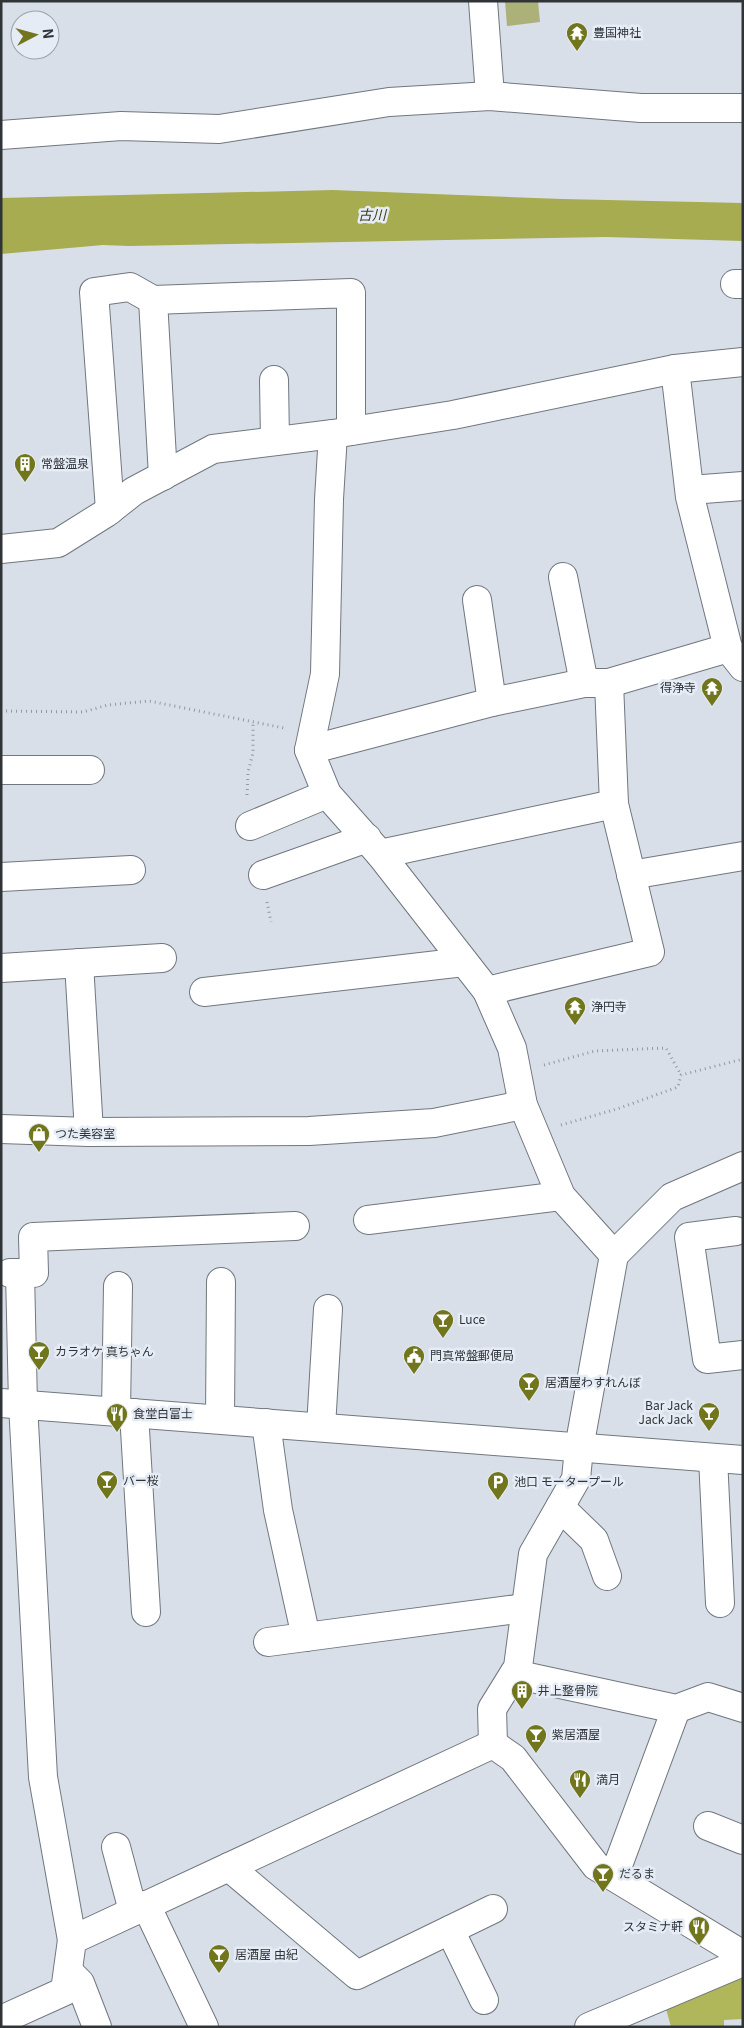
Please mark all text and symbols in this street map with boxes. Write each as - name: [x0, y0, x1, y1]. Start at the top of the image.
- north arrow: [10, 10, 60, 60]
- temple icon: 豊国神社: [565, 21, 589, 52]
- place label: 豊国神社: [593, 23, 641, 40]
- text: N: [38, 27, 59, 40]
- water label: 古川: [358, 204, 388, 224]
- building icon: 常盤温泉: [13, 452, 37, 483]
- place label: 常盤温泉: [41, 454, 89, 471]
- temple icon: 得浄寺: [700, 676, 724, 707]
- place label: 得浄寺: [660, 678, 696, 695]
- temple icon: 浄円寺: [563, 995, 587, 1026]
- place label: 浄円寺: [591, 997, 627, 1014]
- shop icon: つた美容室: [27, 1122, 51, 1153]
- place label: つた美容室: [55, 1124, 115, 1141]
- bar icon: Luce: [431, 1308, 455, 1339]
- place label: Luce: [459, 1310, 485, 1327]
- bar icon: カラオケ 真ちゃん: [27, 1340, 51, 1371]
- place label: カラオケ 真ちゃん: [55, 1342, 154, 1359]
- public building icon: 門真常盤郵便局: [402, 1344, 426, 1375]
- place label: 門真常盤郵便局: [430, 1346, 514, 1363]
- bar icon: 居酒屋わすれんぼ: [517, 1371, 541, 1402]
- place label: 居酒屋わすれんぼ: [545, 1373, 641, 1390]
- place label: Bar Jack Jack Jack: [638, 1396, 693, 1427]
- bar icon: Bar Jack Jack Jack: [697, 1401, 721, 1432]
- restaurant icon: 食堂白富士: [105, 1402, 129, 1433]
- place label: 食堂白富士: [133, 1404, 193, 1421]
- bar icon: バー桜: [95, 1469, 119, 1500]
- parking icon: 池口 モータープール: [486, 1470, 510, 1501]
- place label: バー桜: [123, 1471, 159, 1488]
- place label: 池口 モータープール: [514, 1472, 624, 1489]
- building icon: 井上整骨院: [510, 1679, 534, 1710]
- place label: 井上整骨院: [538, 1681, 598, 1698]
- bar icon: 紫居酒屋: [524, 1723, 548, 1754]
- place label: 紫居酒屋: [552, 1725, 600, 1742]
- restaurant icon: 満月: [568, 1768, 592, 1799]
- place label: 満月: [596, 1770, 620, 1787]
- bar icon: だるま: [591, 1862, 615, 1893]
- place label: だるま: [619, 1864, 655, 1881]
- restaurant icon: スタミナ軒: [687, 1915, 711, 1946]
- place label: スタミナ軒: [623, 1917, 683, 1934]
- bar icon: 居酒屋 由紀: [207, 1943, 231, 1974]
- place label: 居酒屋 由紀: [235, 1945, 298, 1962]

